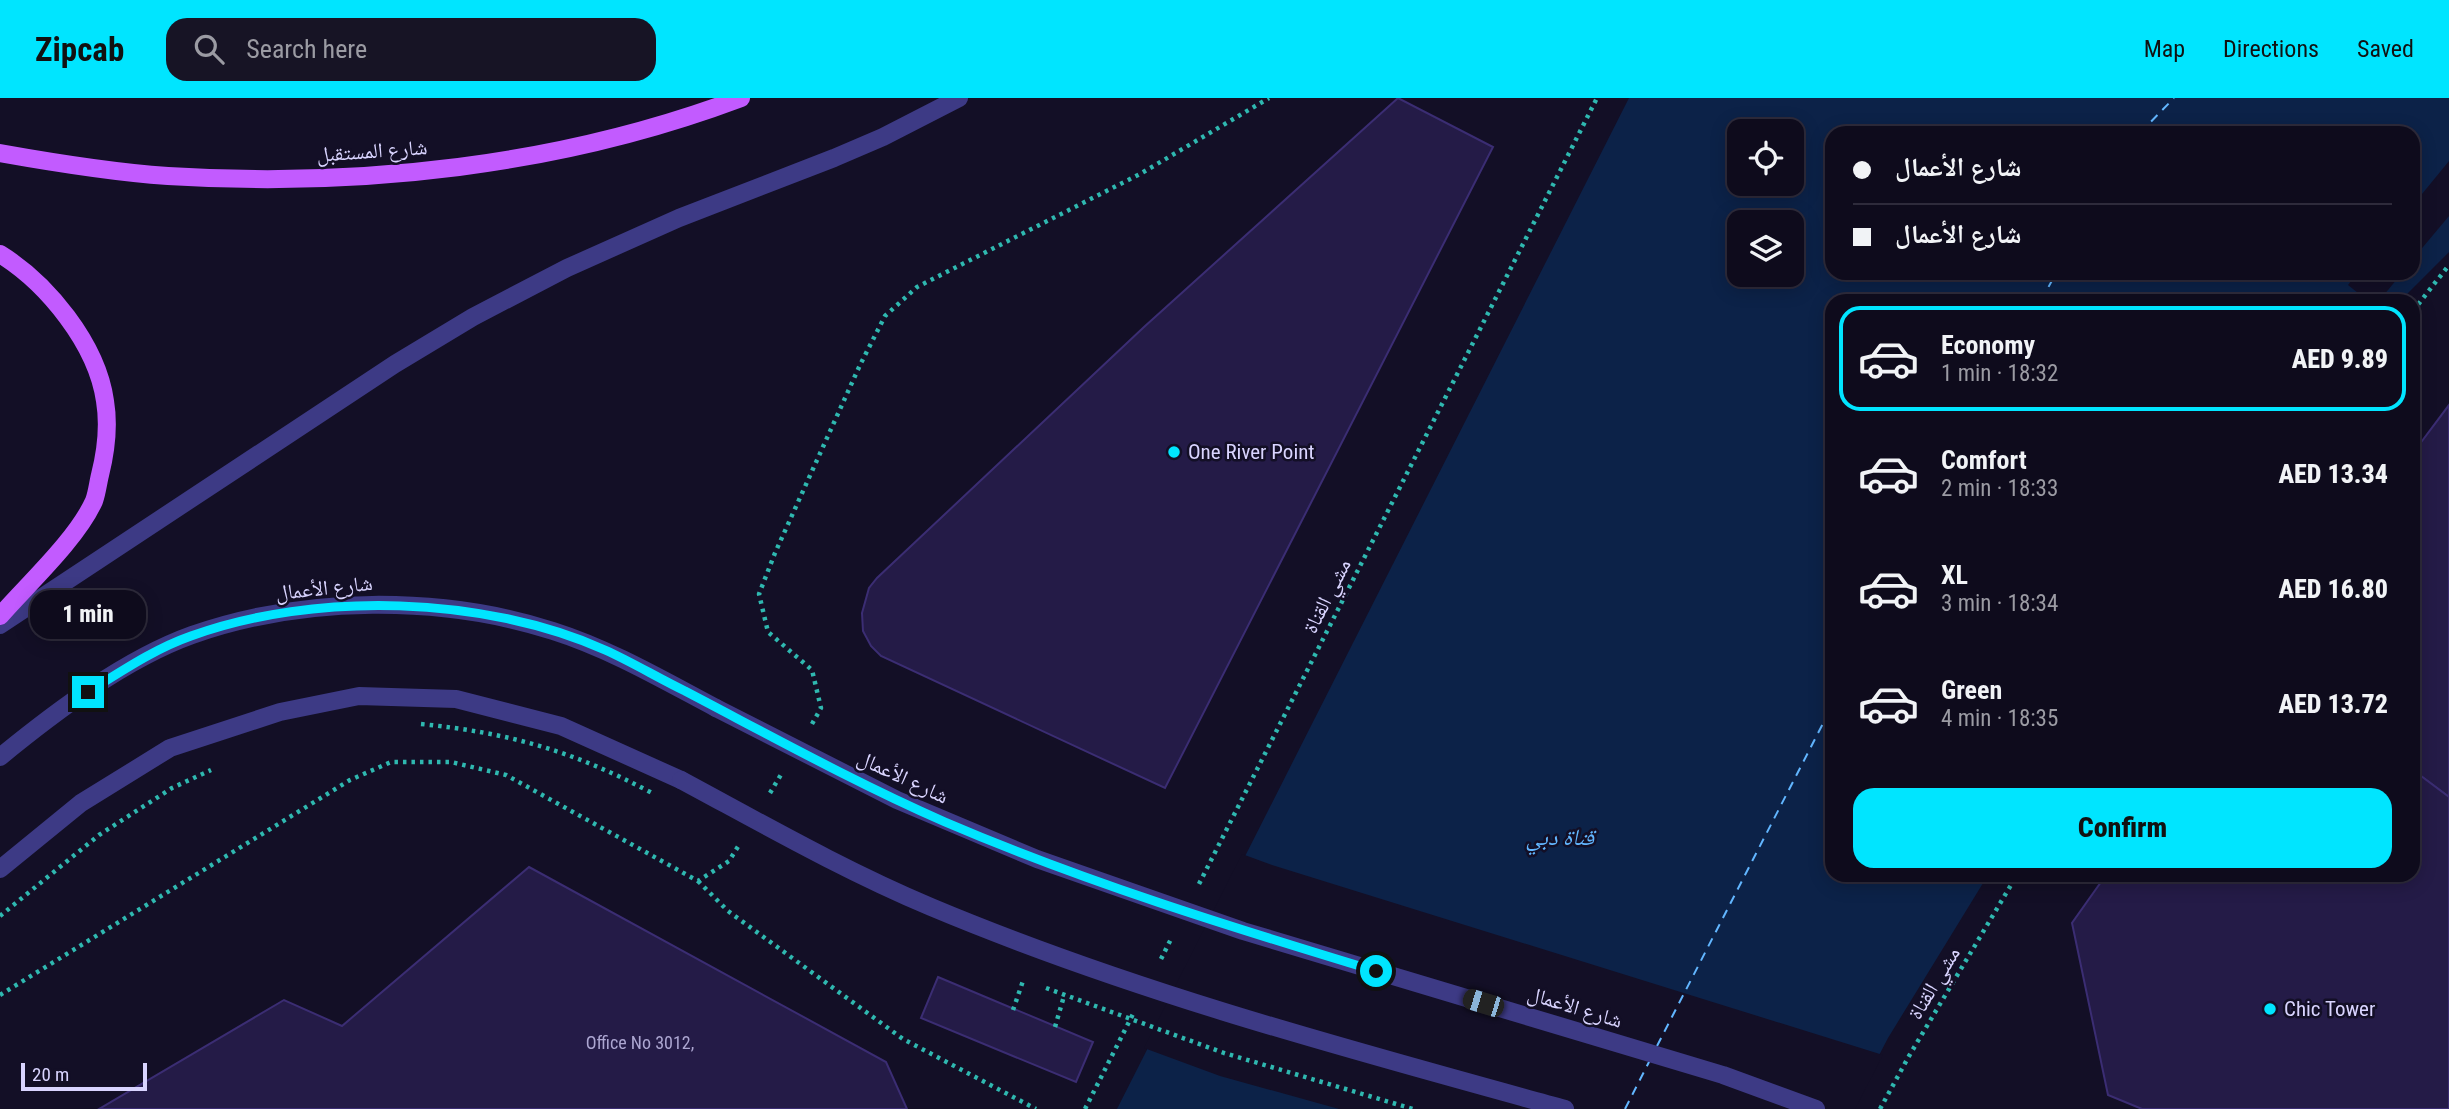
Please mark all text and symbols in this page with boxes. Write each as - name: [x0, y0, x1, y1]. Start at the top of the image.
- search box: [166, 18, 656, 81]
- text: Zipcab: [35, 30, 124, 69]
- icon: search: [190, 30, 228, 68]
- text: Search here: [246, 34, 367, 64]
- text: Map: [2144, 35, 2185, 63]
- text: Directions: [2223, 35, 2319, 63]
- text: Saved: [2357, 35, 2414, 63]
- map controls: [1727, 119, 1804, 287]
- button: locate: [1727, 119, 1804, 196]
- street label: شارع المستقبل: [316, 135, 428, 168]
- text: شارع الأعمال: [1895, 152, 2021, 182]
- button: layers: [1727, 210, 1804, 287]
- text: شارع الأعمال: [1895, 219, 2021, 249]
- icon: car: [1857, 327, 1920, 390]
- text: Economy: [1941, 330, 2035, 360]
- text: AED 9.89: [2292, 344, 2388, 374]
- text: 1 min · 18:32: [1941, 360, 2058, 387]
- place label: One River Point: [1188, 440, 1315, 464]
- icon: car: [1857, 442, 1920, 505]
- marker: One River Point: [1166, 444, 1182, 460]
- text: Comfort: [1941, 445, 2027, 475]
- text: AED 13.34: [2278, 459, 2388, 489]
- text: 2 min · 18:33: [1941, 475, 2058, 502]
- street label: مشي القناة: [1298, 555, 1360, 639]
- icon: car: [1857, 557, 1920, 620]
- text: XL: [1941, 560, 1968, 590]
- street label: شارع الأعمال: [274, 571, 374, 606]
- text: AED 16.80: [2278, 574, 2388, 604]
- callout: 1 min: [30, 590, 146, 640]
- text: 3 min · 18:34: [1941, 590, 2058, 617]
- text: 1 min: [62, 601, 114, 628]
- icon: car: [1857, 672, 1920, 735]
- text: Green: [1941, 675, 2002, 705]
- route end: [72, 676, 104, 708]
- text: AED 13.72: [2278, 689, 2388, 719]
- text: 4 min · 18:35: [1941, 705, 2058, 732]
- street label: شارع الأعمال: [853, 745, 952, 809]
- button: Confirm: [1853, 788, 2392, 868]
- water label: قناة دبي: [1526, 824, 1598, 856]
- street label: مشي القناة: [1903, 942, 1969, 1026]
- route start: [1360, 955, 1392, 987]
- street label: شارع الأعمال: [1524, 981, 1625, 1034]
- car: [1460, 987, 1507, 1019]
- place label: Chic Tower: [2284, 997, 2375, 1021]
- marker: Chic Tower: [2262, 1001, 2278, 1017]
- house number: Office No 3012,: [586, 1032, 694, 1053]
- scale bar: [21, 1060, 147, 1092]
- text: 20 m: [32, 1063, 69, 1086]

